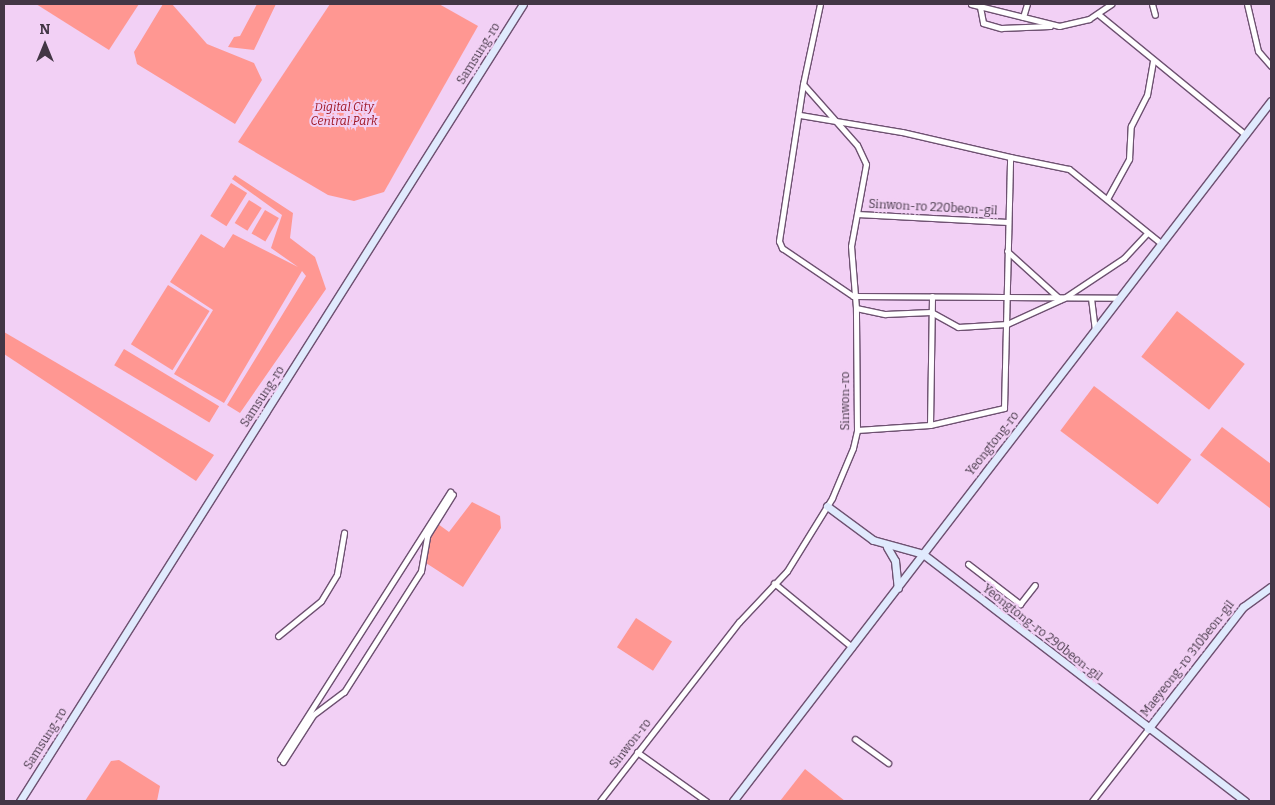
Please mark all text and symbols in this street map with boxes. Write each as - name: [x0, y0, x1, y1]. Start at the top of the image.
- north arrow: [20, 20, 70, 70]
- text: N: [40, 21, 50, 38]
- street label: Samsung-ro: [454, 21, 504, 87]
- park label: Digital City Central Park: [311, 101, 377, 129]
- street label: Sinwon-ro 220beon-gil: [868, 197, 998, 219]
- street label: Samsung-ro: [238, 364, 288, 430]
- street label: Sinwon-ro: [839, 372, 853, 430]
- street label: Yeongtong-ro: [964, 409, 1022, 479]
- street label: Yeongtong-ro 290beon-gil: [979, 582, 1105, 684]
- street label: Maeyeong-ro 310beon-gil: [1138, 598, 1238, 720]
- street label: Samsung-ro: [21, 706, 71, 772]
- street label: Sinwon-ro: [607, 716, 655, 772]

